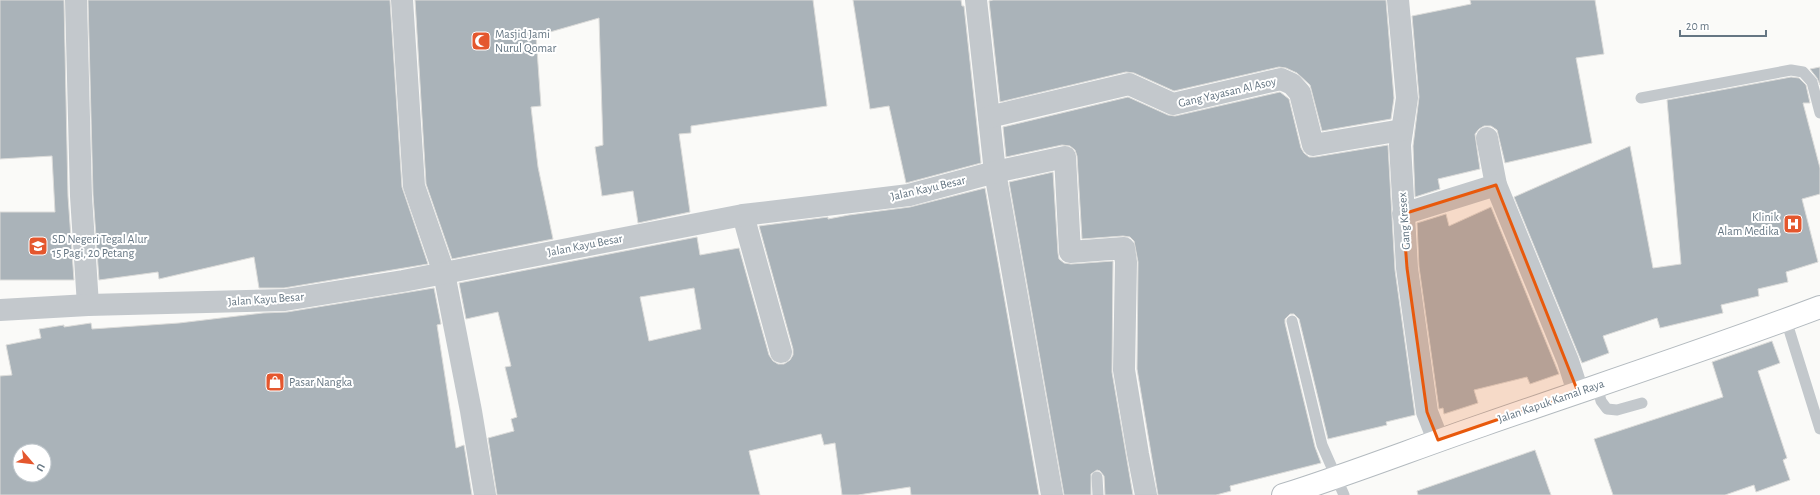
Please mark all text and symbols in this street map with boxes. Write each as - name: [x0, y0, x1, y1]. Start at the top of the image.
- scale bar: [1680, 12, 1766, 38]
- text: 20 m: [1686, 20, 1709, 32]
- place label: Masjid Jami Nurul Qomar: [495, 28, 556, 55]
- mosque icon: Masjid Jami Nurul Qomar: [470, 30, 492, 52]
- street label: Gang Yayasan Al Asoy: [1177, 75, 1277, 110]
- street label: Jalan Kayu Besar: [890, 174, 967, 203]
- street label: Gang Kresex: [1396, 192, 1412, 250]
- place label: Klinik Alam Medika: [1717, 211, 1780, 237]
- hospital icon: Klinik Alam Medika: [1782, 213, 1804, 235]
- street label: Jalan Kayu Besar: [546, 232, 624, 259]
- place label: SD Negeri Tegal Alur 15 Pagi, 20 Petang: [52, 233, 147, 259]
- school or university icon: SD Negeri Tegal Alur 15 Pagi, 20 Petang: [27, 235, 49, 257]
- street label: Jalan Kayu Besar: [228, 290, 305, 309]
- shop icon: Pasar Nangka: [264, 371, 286, 393]
- place label: Pasar Nangka: [289, 376, 353, 388]
- street label: Jalan Kapuk Kamal Raya: [1496, 377, 1606, 426]
- north arrow: [12, 443, 52, 483]
- text: U: [34, 462, 47, 473]

